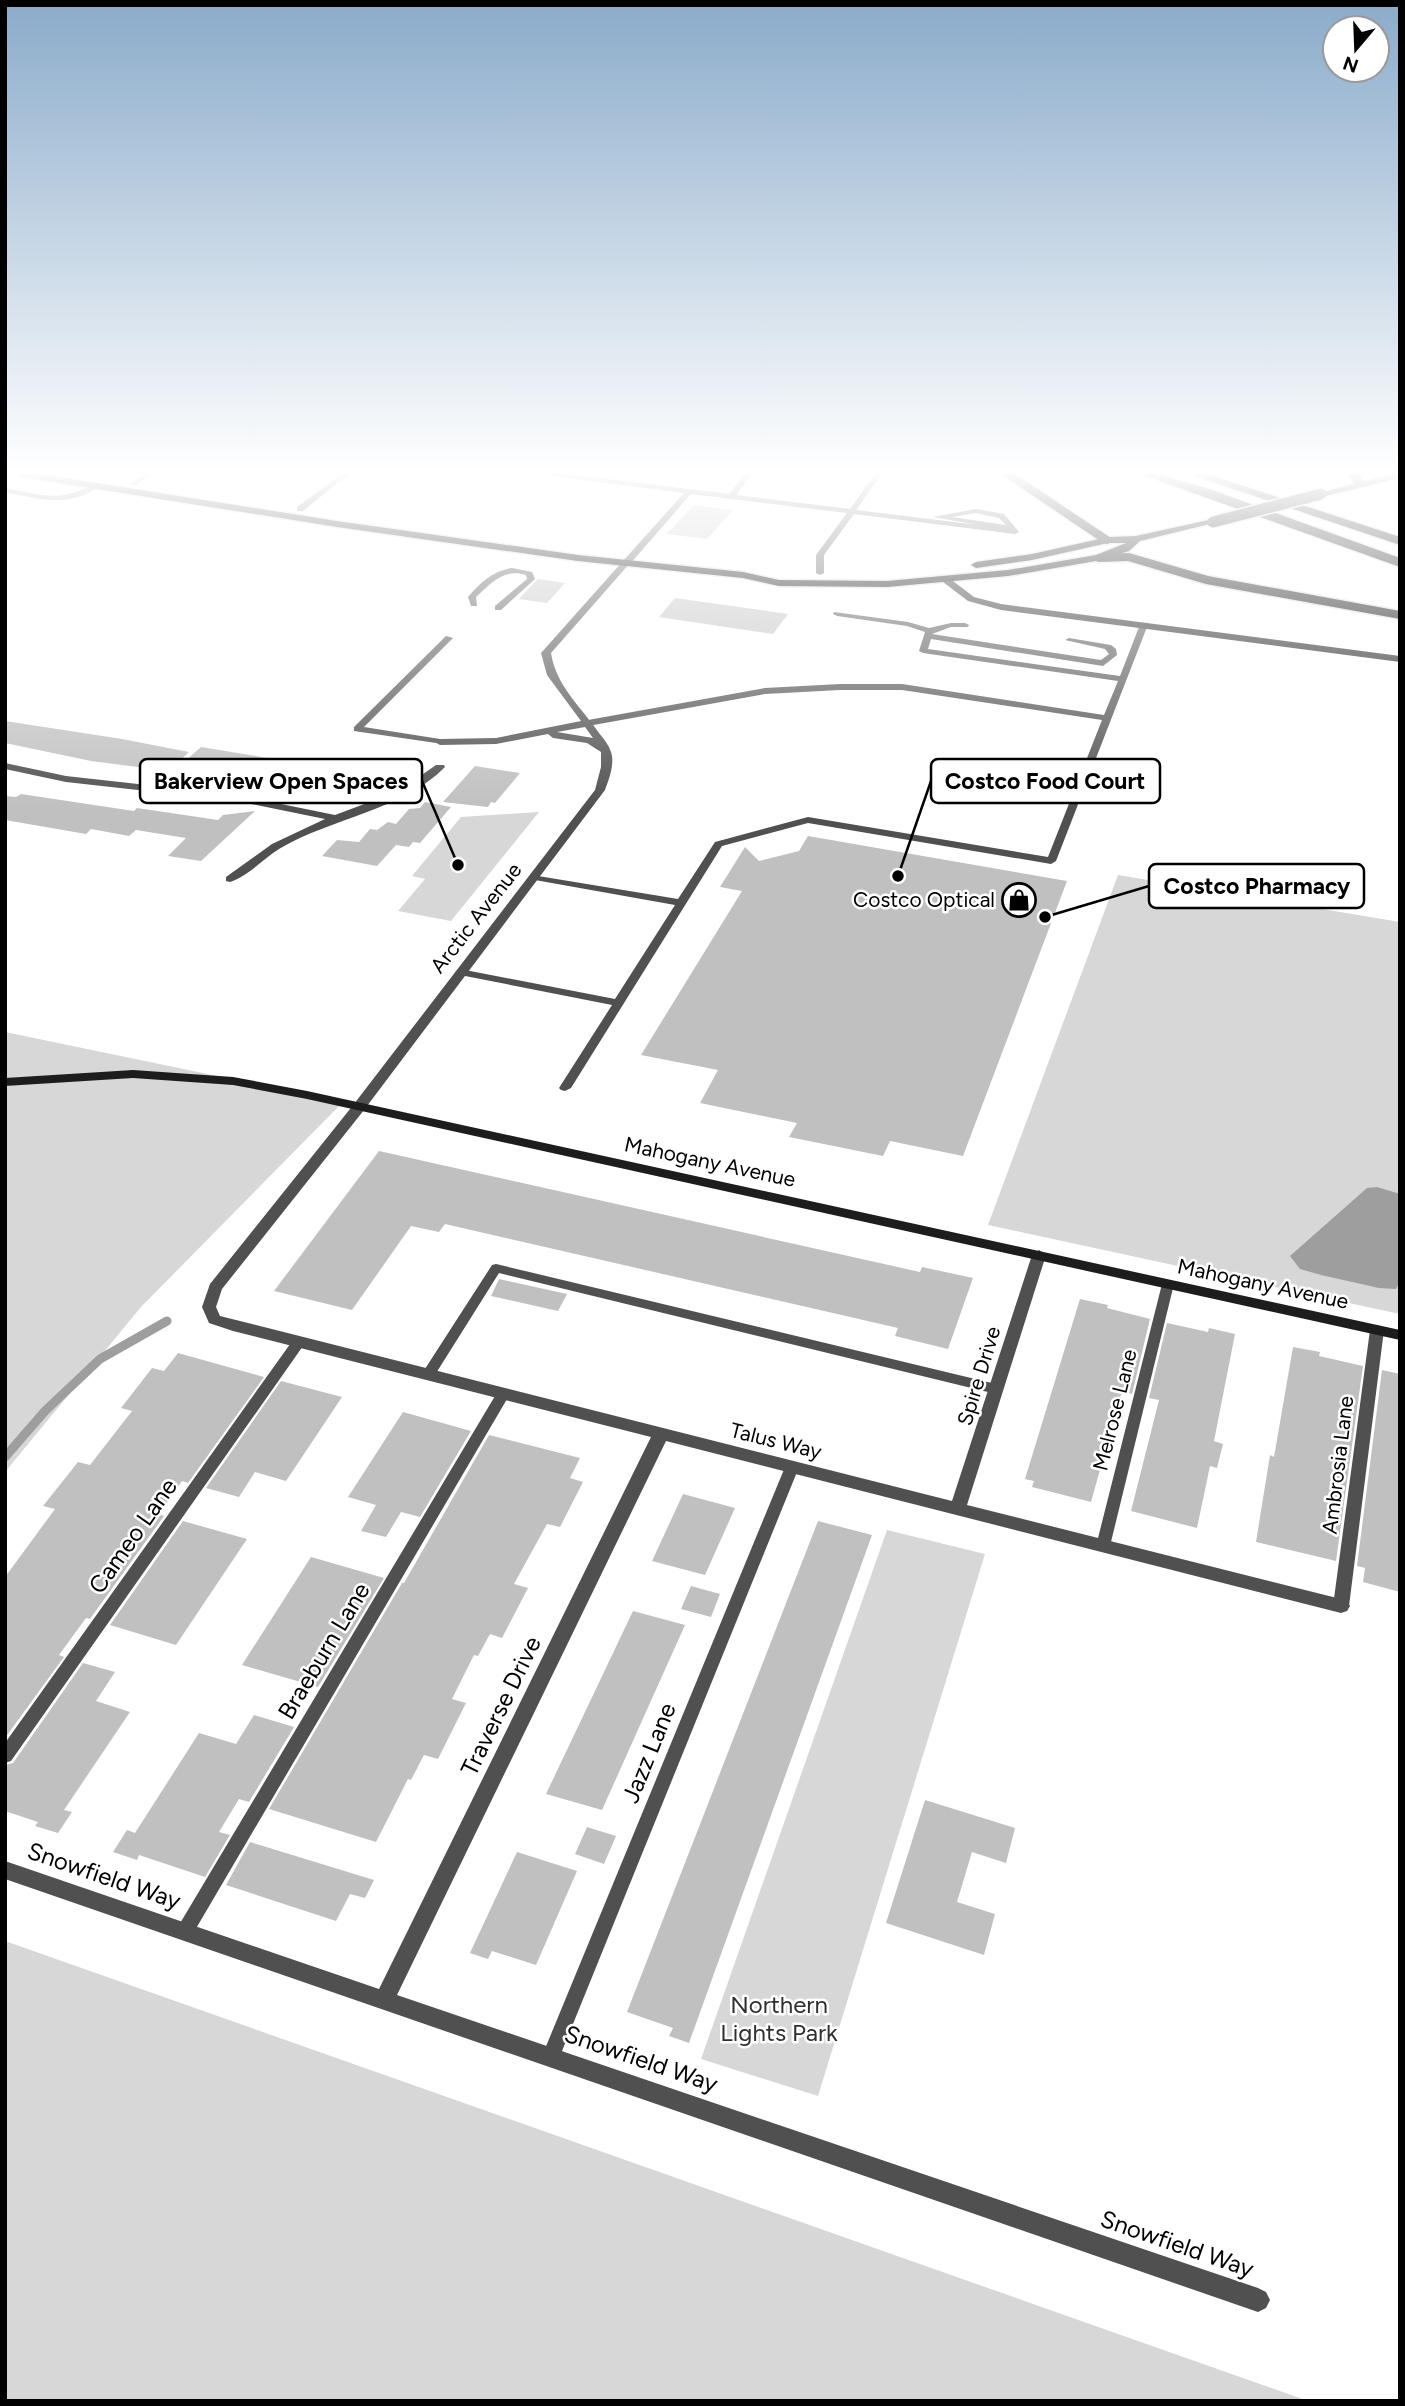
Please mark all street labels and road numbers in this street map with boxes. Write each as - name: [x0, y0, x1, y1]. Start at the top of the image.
- street label: Arctic Avenue: [425, 858, 526, 978]
- street label: Mahogany Avenue: [622, 1131, 798, 1192]
- street label: Mahogany Avenue: [1175, 1253, 1351, 1314]
- street label: Spire Drive: [952, 1323, 1005, 1429]
- street label: Melrose Lane: [1087, 1347, 1142, 1473]
- street label: Ambrosia Lane: [1317, 1394, 1358, 1535]
- street label: Talus Way: [728, 1417, 824, 1464]
- street label: Cameo Lane: [82, 1472, 183, 1599]
- street label: Braeburn Lane: [271, 1577, 376, 1724]
- street label: Traverse Drive: [454, 1631, 547, 1780]
- street label: Jazz Lane: [615, 1699, 682, 1807]
- street label: Snowfield Way: [24, 1836, 185, 1915]
- street label: Snowfield Way: [561, 2019, 722, 2098]
- street label: Snowfield Way: [1097, 2204, 1258, 2283]

